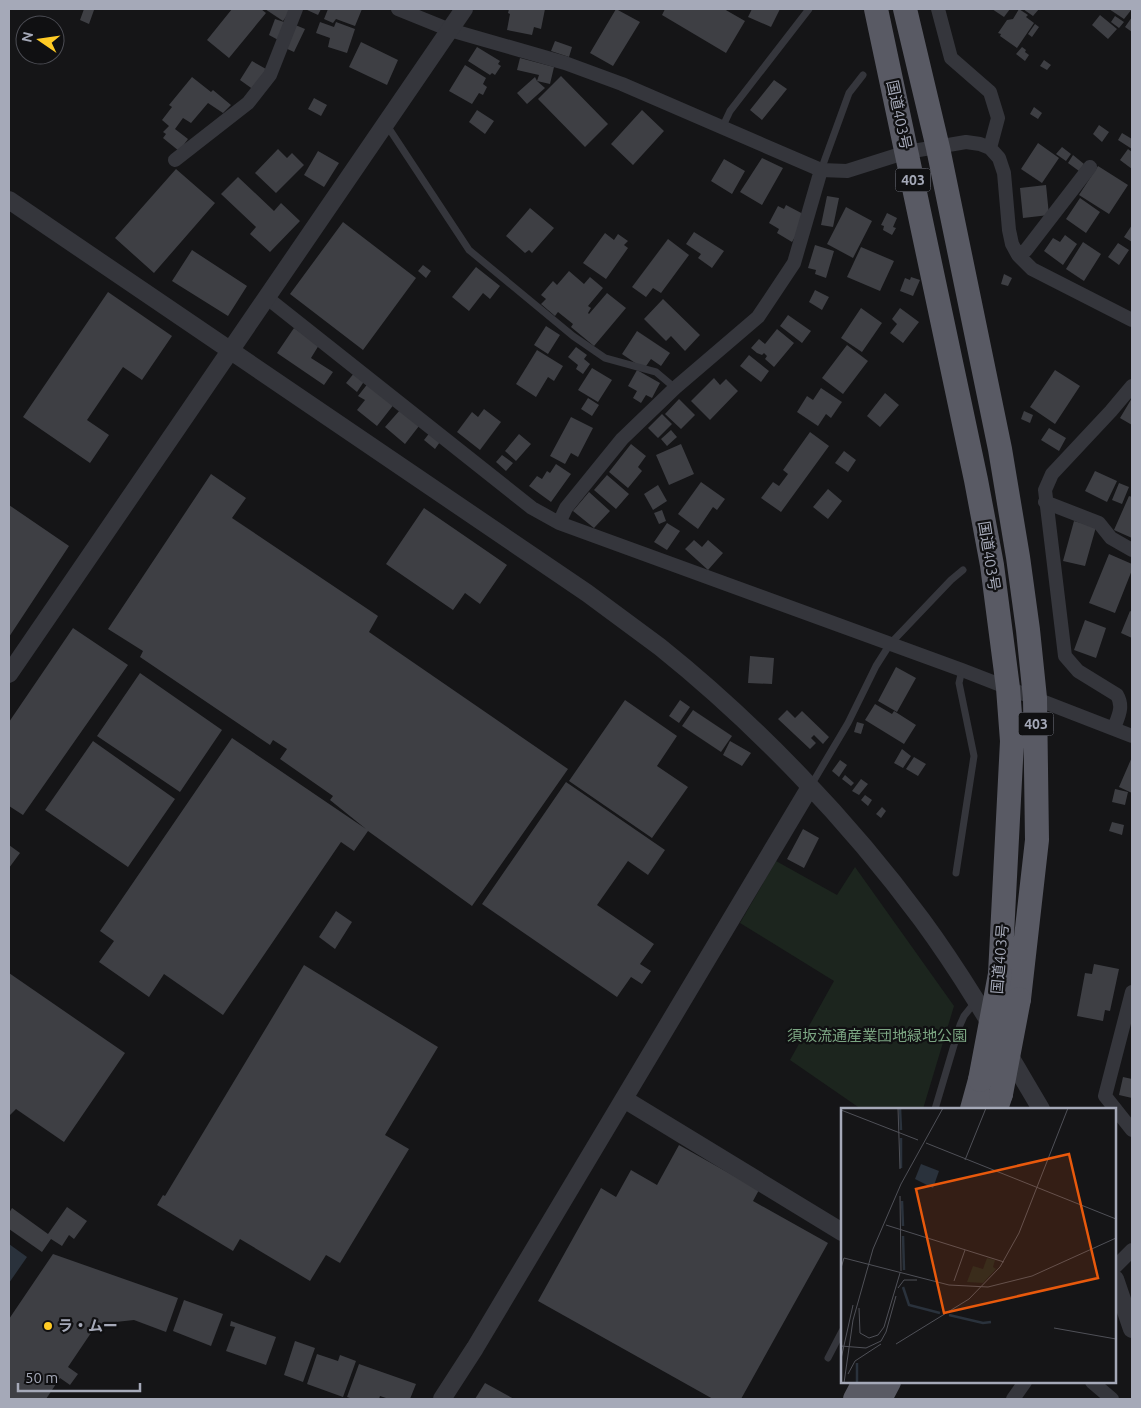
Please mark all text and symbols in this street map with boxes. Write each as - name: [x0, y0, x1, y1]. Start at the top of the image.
- north arrow: [15, 15, 65, 65]
- text: N: [18, 30, 36, 44]
- street label: 国道403号: [884, 79, 915, 151]
- road number: 403: [896, 168, 930, 192]
- street label: 国道403号: [976, 520, 1003, 592]
- road number: 403: [1018, 712, 1054, 736]
- street label: 国道403号: [988, 923, 1011, 995]
- park label: 須坂流通産業団地緑地公園: [787, 1027, 967, 1044]
- inset map: [841, 1108, 1116, 1383]
- place label: ラ・ムー: [58, 1317, 118, 1334]
- marker: ラ・ムー: [42, 1320, 54, 1332]
- scale bar: [18, 1360, 140, 1392]
- text: 50 m: [25, 1369, 58, 1386]

